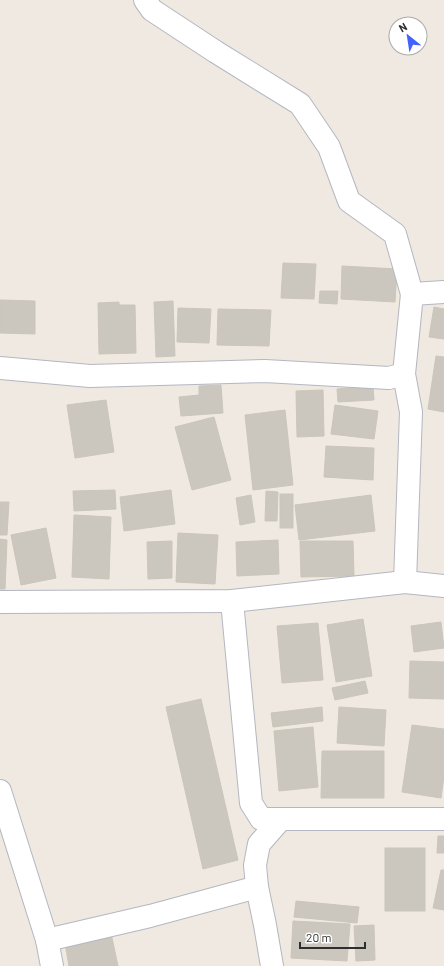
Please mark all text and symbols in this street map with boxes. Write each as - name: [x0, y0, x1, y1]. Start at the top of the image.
- north arrow: [388, 16, 428, 56]
- text: N: [396, 19, 409, 34]
- scale bar: [300, 924, 365, 950]
- text: 20 m: [306, 930, 332, 944]

